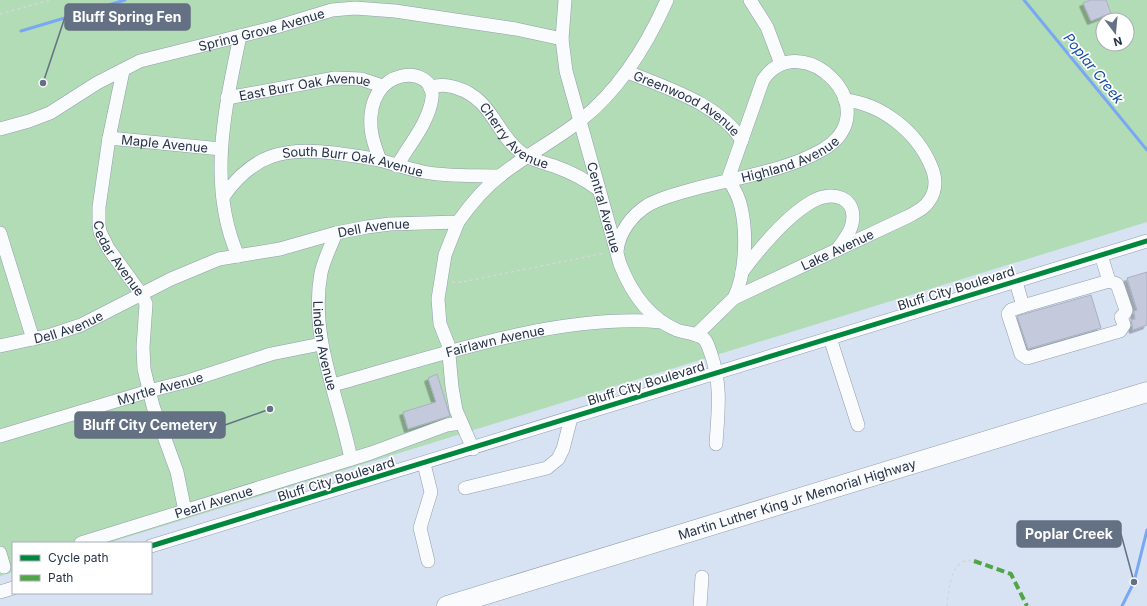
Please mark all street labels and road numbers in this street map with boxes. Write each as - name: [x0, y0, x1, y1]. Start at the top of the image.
- street label: Spring Grove Avenue: [197, 5, 326, 54]
- street label: Greenwood Avenue: [631, 67, 744, 139]
- street label: East Burr Oak Avenue: [238, 70, 373, 104]
- street label: Cherry Avenue: [476, 99, 550, 172]
- street label: Maple Avenue: [121, 131, 209, 156]
- street label: Highland Avenue: [740, 133, 842, 185]
- street label: South Burr Oak Avenue: [281, 143, 425, 180]
- street label: Central Avenue: [584, 160, 625, 255]
- street label: Dell Avenue: [336, 215, 410, 241]
- street label: Cedar Avenue: [90, 219, 148, 299]
- street label: Lake Avenue: [798, 226, 876, 274]
- street label: Bluff City Boulevard: [895, 263, 1017, 313]
- street label: Linden Avenue: [310, 301, 341, 392]
- street label: Dell Avenue: [32, 307, 106, 347]
- street label: Fairlawn Avenue: [444, 322, 546, 360]
- street label: Bluff City Boulevard: [585, 358, 707, 408]
- street label: Myrtle Avenue: [115, 369, 205, 408]
- street label: Bluff City Boulevard: [275, 454, 397, 504]
- street label: Martin Luther King Jr Memorial Highway: [676, 455, 918, 543]
- street label: Pearl Avenue: [173, 482, 255, 521]

